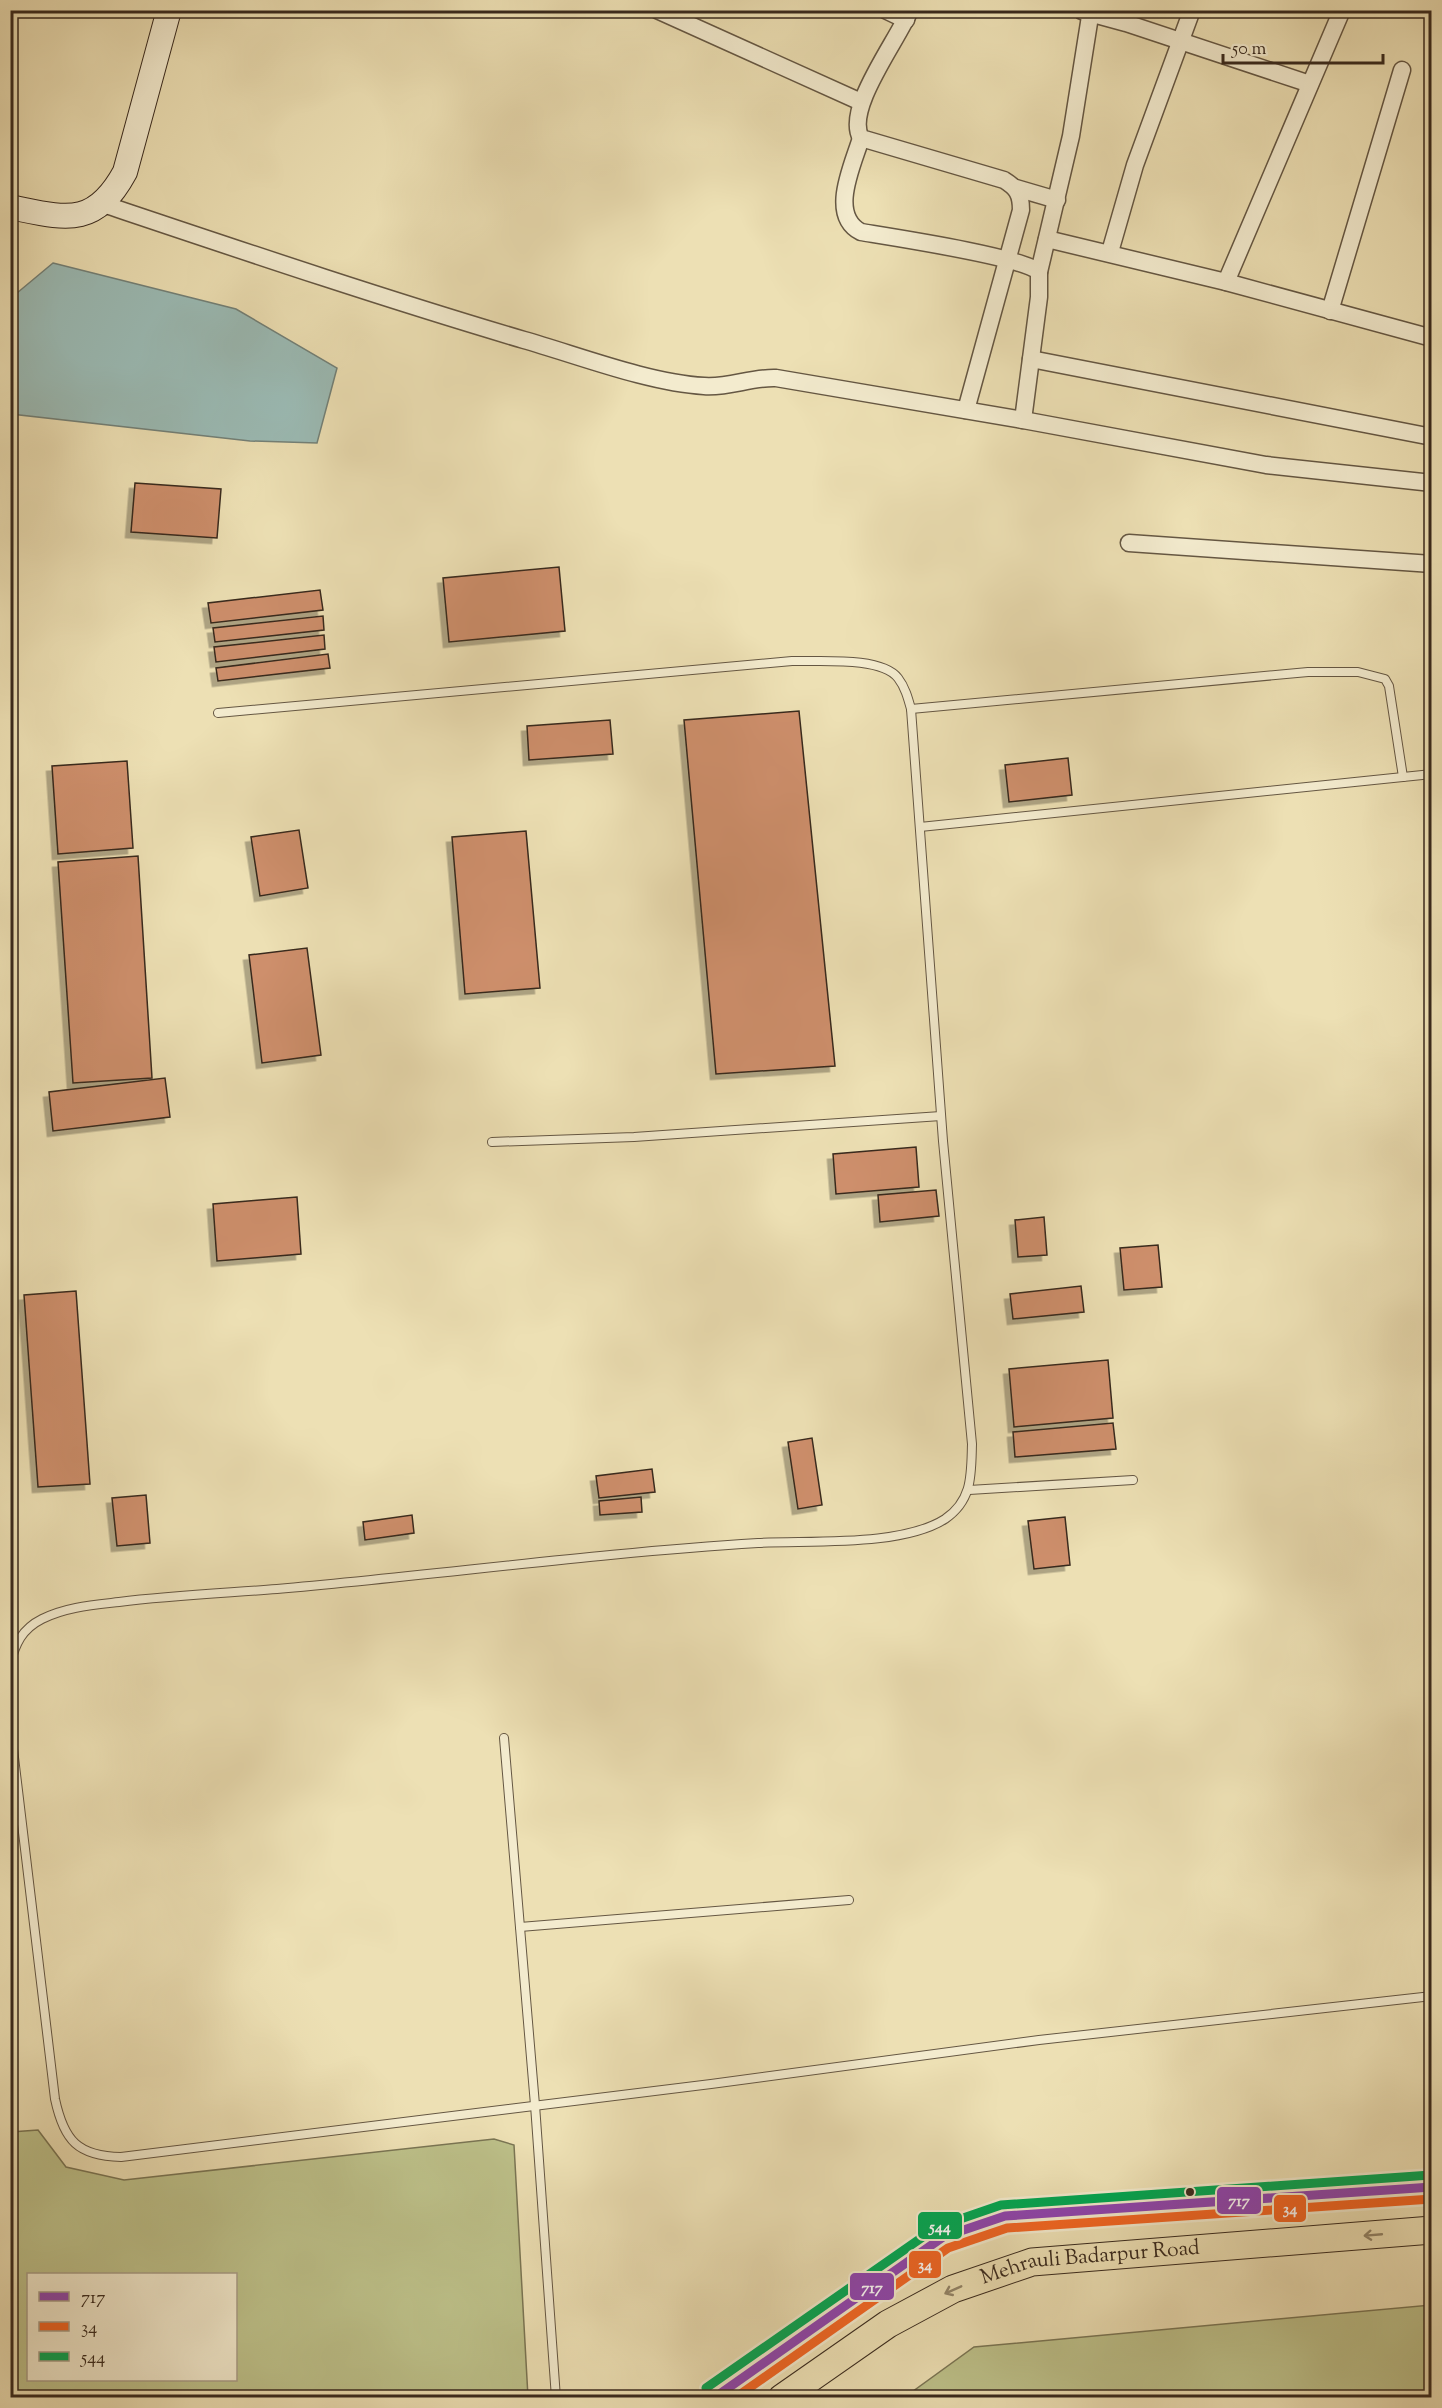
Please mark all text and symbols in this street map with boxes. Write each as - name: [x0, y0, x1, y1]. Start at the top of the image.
- scale bar: [1223, 27, 1384, 65]
- text: 50 m: [1231, 37, 1267, 63]
- unlabelled marker: [1184, 2186, 1196, 2198]
- line badge: 717: [1216, 2186, 1262, 2215]
- text: 717: [1228, 2191, 1251, 2214]
- line badge: 34: [1273, 2194, 1307, 2223]
- text: 34: [1283, 2199, 1297, 2222]
- line badge: 544: [917, 2211, 963, 2240]
- text: 544: [927, 2217, 951, 2240]
- one-way arrow: [1364, 2230, 1384, 2241]
- street label: Mehrauli Badarpur Road: [977, 2234, 1201, 2293]
- line badge: 34: [908, 2250, 942, 2279]
- text: 34: [918, 2255, 932, 2278]
- line badge: 717: [849, 2272, 895, 2301]
- legend: [27, 2273, 237, 2381]
- text: 717: [861, 2278, 884, 2301]
- one-way arrow: [945, 2285, 963, 2296]
- text: 717: [81, 2286, 105, 2312]
- text: 34: [81, 2316, 97, 2342]
- text: 544: [80, 2346, 105, 2372]

